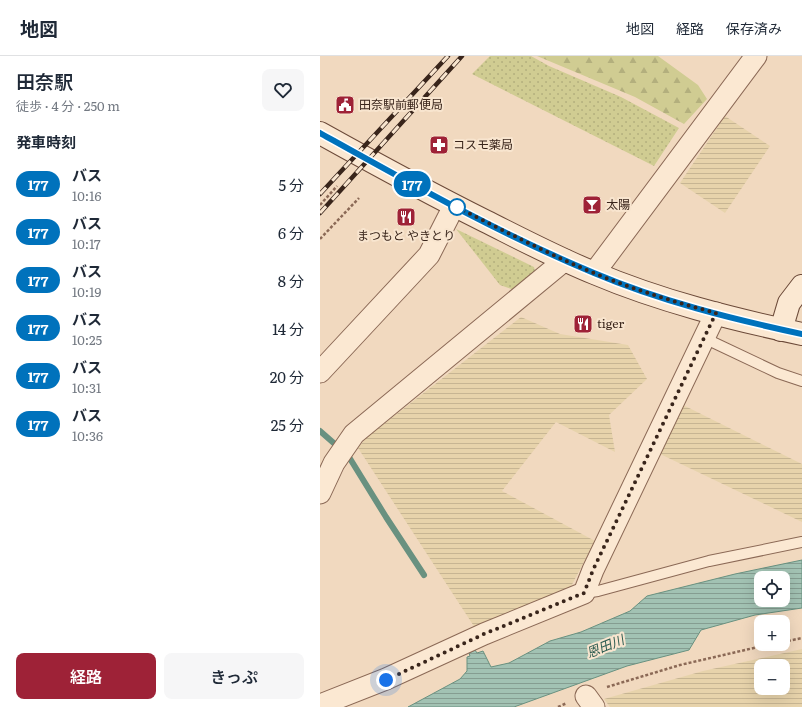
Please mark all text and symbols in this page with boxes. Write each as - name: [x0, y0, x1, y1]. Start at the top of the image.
- text: 地図: [20, 14, 58, 42]
- text: 地図: [626, 18, 654, 38]
- text: 経路: [676, 18, 704, 38]
- text: 保存済み: [726, 18, 782, 38]
- text: 田奈駅: [16, 67, 73, 95]
- button: heart: [262, 69, 304, 111]
- public building icon: 田奈駅前郵便局: [334, 94, 356, 116]
- place label: 田奈駅前郵便局: [359, 95, 443, 113]
- text: 徒歩 · 4 分 · 250 m: [16, 96, 120, 115]
- text: 発車時刻: [16, 130, 76, 153]
- pharmacy icon: コスモ薬局: [428, 134, 450, 156]
- place label: コスモ薬局: [453, 135, 513, 153]
- text: バス: [72, 163, 102, 186]
- line badge: 177: [389, 171, 435, 197]
- text: 5 分: [278, 173, 304, 196]
- text: 177: [28, 174, 48, 194]
- text: 177: [402, 174, 422, 194]
- text: 10:16: [72, 186, 101, 205]
- bar icon: 太陽: [581, 194, 603, 216]
- place label: 太陽: [606, 195, 630, 213]
- unlabelled marker: [448, 198, 466, 216]
- restaurant icon: まつもと やきとり: [395, 206, 417, 228]
- text: バス: [72, 211, 102, 234]
- text: 6 分: [278, 221, 304, 244]
- text: 177: [28, 222, 48, 242]
- place label: まつもと やきとり: [357, 226, 455, 244]
- text: 10:17: [72, 234, 101, 253]
- text: バス: [72, 259, 102, 282]
- text: 8 分: [278, 269, 304, 292]
- text: 177: [28, 270, 48, 290]
- text: 10:19: [72, 282, 101, 301]
- text: バス: [72, 307, 102, 330]
- restaurant icon: tiger: [572, 313, 594, 335]
- place label: tiger: [597, 314, 624, 332]
- text: 14 分: [272, 317, 304, 340]
- text: 177: [28, 318, 48, 338]
- text: 10:25: [72, 330, 102, 349]
- text: バス: [72, 355, 102, 378]
- text: 20 分: [270, 365, 304, 388]
- text: 177: [28, 366, 48, 386]
- text: 10:31: [72, 378, 101, 397]
- text: バス: [72, 403, 102, 426]
- text: 25 分: [271, 413, 304, 436]
- text: 177: [28, 414, 48, 434]
- text: 10:36: [72, 426, 103, 445]
- map controls: [754, 571, 790, 695]
- button: locate: [754, 571, 790, 607]
- button: +: [754, 615, 790, 651]
- water label: 恩田川: [583, 629, 628, 662]
- button: 経路: [16, 653, 156, 699]
- button: きっぷ: [164, 653, 304, 699]
- button: −: [754, 659, 790, 695]
- your location: [376, 670, 396, 690]

